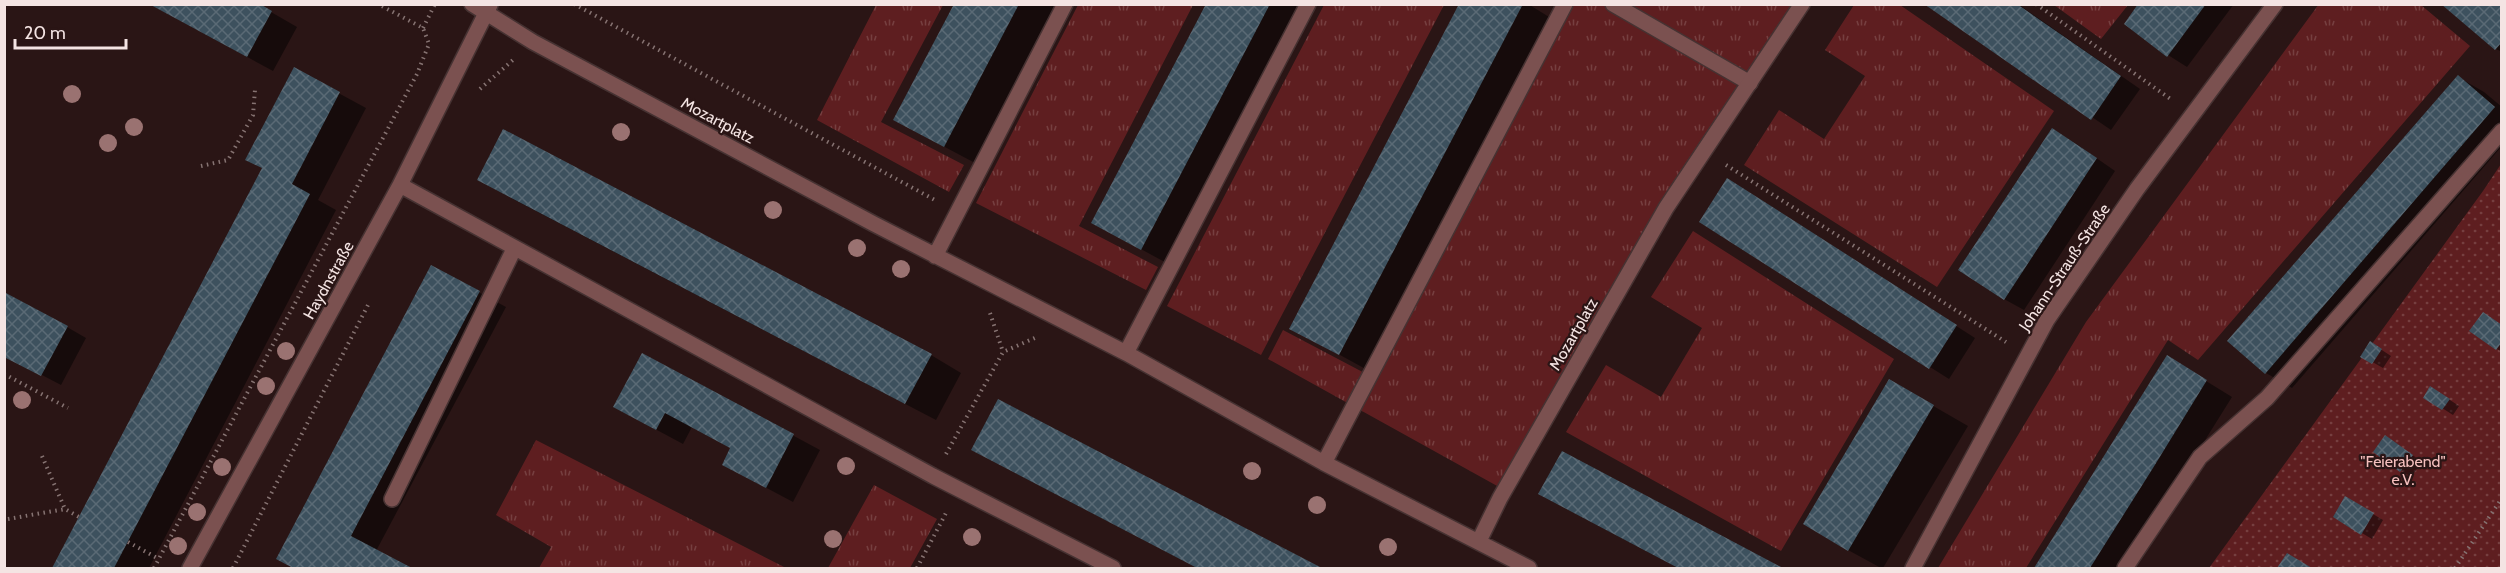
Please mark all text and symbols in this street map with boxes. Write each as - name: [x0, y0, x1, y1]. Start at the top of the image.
- scale bar: [15, 12, 126, 50]
- text: 20 m: [24, 22, 66, 44]
- street label: Mozartplatz: [678, 93, 758, 148]
- street label: Johann-Strauß-Straße: [2014, 200, 2114, 335]
- street label: Haydnstraße: [299, 238, 358, 323]
- street label: Mozartplatz: [1545, 294, 1602, 374]
- park label: "Feierabend" e.V.: [2360, 452, 2446, 489]

